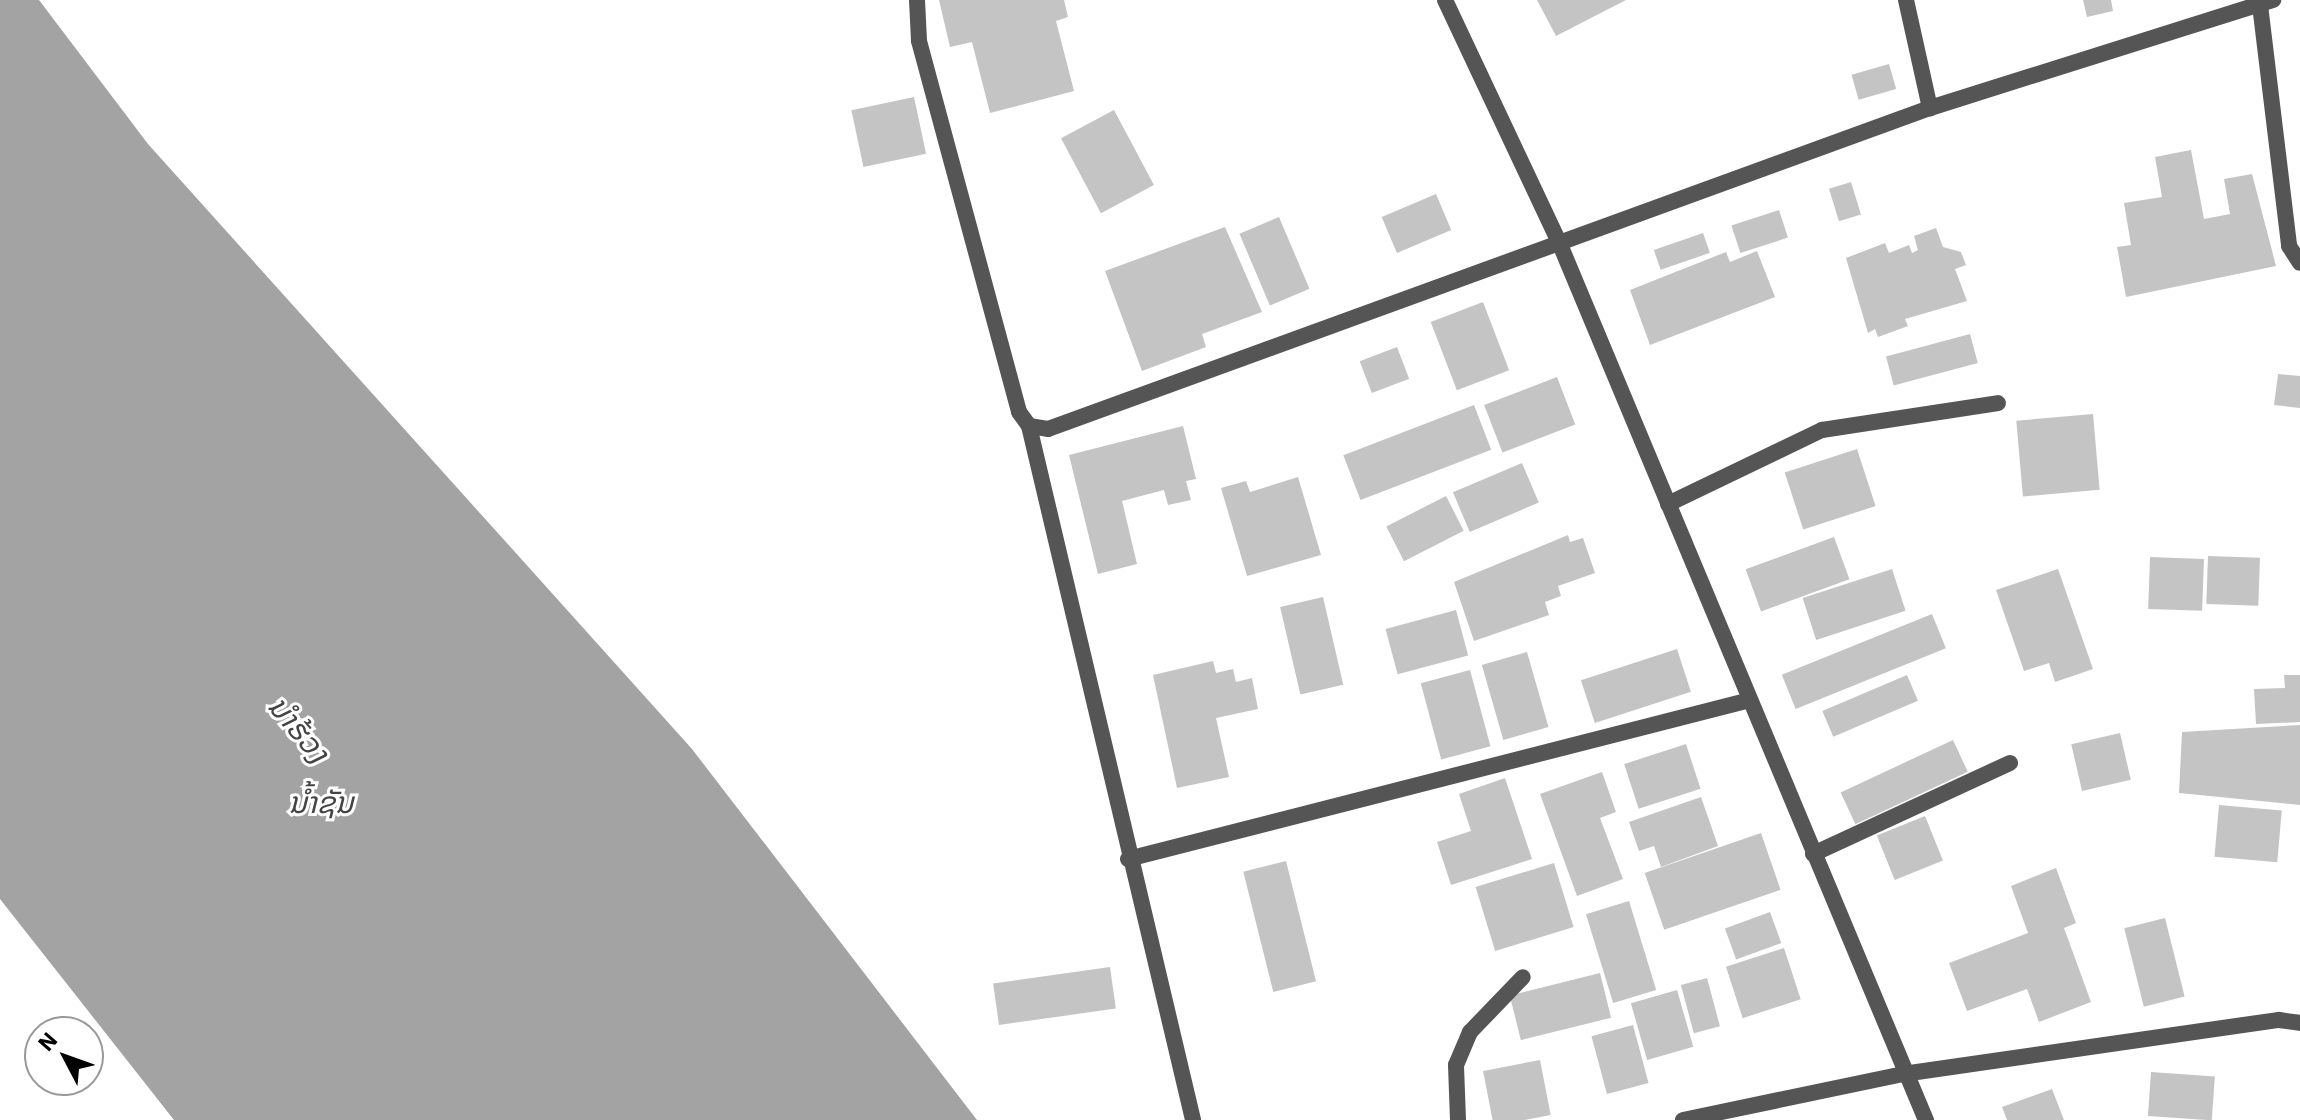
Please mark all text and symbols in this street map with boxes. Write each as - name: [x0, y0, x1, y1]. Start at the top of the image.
- water label: ນຳ້ຮວງ: [261, 689, 337, 769]
- water label: ນ້ຳຊັນ: [288, 784, 354, 820]
- north arrow: [24, 1016, 104, 1096]
- text: N: [31, 1026, 63, 1057]

